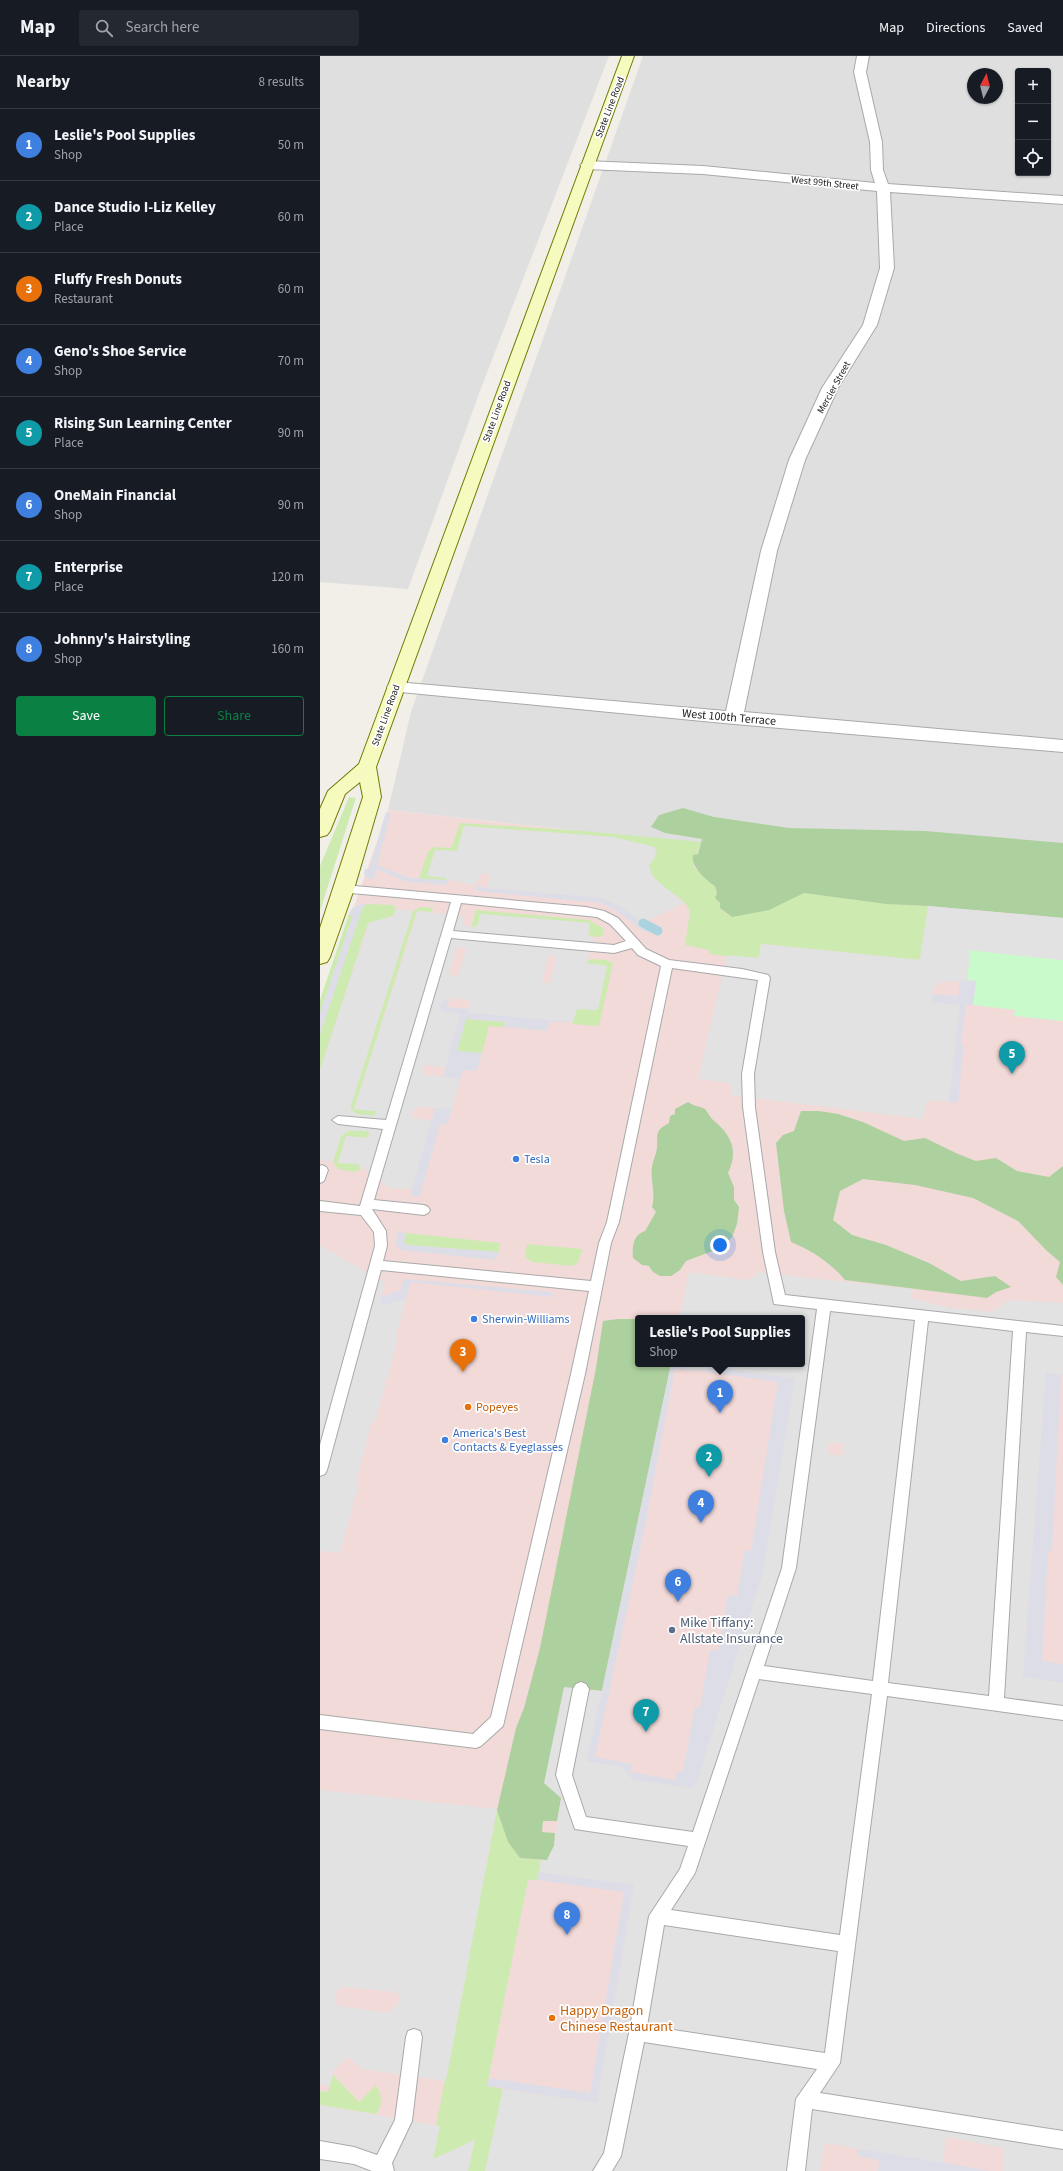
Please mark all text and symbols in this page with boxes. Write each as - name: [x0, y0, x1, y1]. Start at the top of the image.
- search box: [79, 10, 359, 46]
- text: Map: [20, 14, 55, 41]
- icon: search: [93, 17, 115, 39]
- text: Search here: [125, 17, 199, 38]
- text: Map: [879, 18, 904, 38]
- text: Directions: [926, 18, 985, 38]
- text: Saved: [1007, 18, 1043, 38]
- north arrow: [967, 68, 1003, 104]
- map controls: [1015, 68, 1051, 176]
- button: +: [1015, 68, 1051, 104]
- text: Nearby: [16, 70, 70, 94]
- text: 8 results: [259, 73, 304, 91]
- street label: State Line Road: [592, 75, 628, 140]
- button: −: [1015, 104, 1051, 140]
- text: Leslie's Pool Supplies: [54, 125, 195, 146]
- text: 1: [26, 136, 32, 154]
- text: 50 m: [278, 136, 304, 154]
- button: locate: [1015, 140, 1051, 176]
- text: Shop: [54, 146, 82, 164]
- street label: West 99th Street: [790, 172, 860, 194]
- text: Dance Studio I-Liz Kelley: [54, 197, 216, 218]
- text: 2: [26, 208, 32, 226]
- text: 60 m: [278, 208, 304, 226]
- text: Place: [54, 218, 83, 236]
- text: Fluffy Fresh Donuts: [54, 269, 182, 290]
- text: 3: [26, 280, 32, 298]
- text: 60 m: [278, 280, 304, 298]
- text: Restaurant: [54, 290, 113, 308]
- text: Geno's Shoe Service: [54, 341, 186, 362]
- text: 4: [26, 352, 32, 370]
- text: 70 m: [278, 352, 304, 370]
- street label: Mercier Street: [814, 358, 854, 416]
- text: Shop: [54, 362, 82, 380]
- street label: State Line Road: [479, 379, 515, 444]
- text: Rising Sun Learning Center: [54, 413, 232, 434]
- text: 5: [26, 424, 32, 442]
- text: 90 m: [278, 424, 304, 442]
- text: Place: [54, 434, 83, 452]
- text: OneMain Financial: [54, 485, 176, 506]
- text: 6: [26, 496, 32, 514]
- text: 90 m: [278, 496, 304, 514]
- text: Shop: [54, 506, 82, 524]
- text: Enterprise: [54, 557, 123, 578]
- text: 7: [26, 568, 32, 586]
- text: 120 m: [271, 568, 304, 586]
- text: Place: [54, 578, 83, 596]
- text: Johnny's Hairstyling: [54, 629, 190, 650]
- text: 8: [26, 640, 32, 658]
- text: 160 m: [271, 640, 304, 658]
- text: Shop: [54, 650, 82, 668]
- street label: State Line Road: [368, 683, 404, 748]
- button: Save: [16, 696, 156, 736]
- button: Share: [164, 696, 304, 736]
- street label: West 100th Terrace: [681, 705, 777, 730]
- pin: 5: [999, 1041, 1025, 1074]
- place label: Tesla: [524, 1151, 550, 1168]
- marker: Tesla: [511, 1154, 521, 1164]
- your location: [710, 1235, 730, 1255]
- place label: Sherwin-Williams: [482, 1311, 570, 1328]
- marker: Sherwin-Williams: [469, 1314, 479, 1324]
- popup: [635, 1315, 805, 1367]
- text: Leslie's Pool Supplies: [649, 1322, 791, 1343]
- pin: 3: [450, 1339, 476, 1372]
- text: Shop: [649, 1343, 678, 1361]
- pin: 1: [707, 1380, 733, 1413]
- place label: Popeyes: [476, 1399, 518, 1416]
- marker: Popeyes: [463, 1402, 473, 1412]
- place label: America's Best Contacts & Eyeglasses: [453, 1425, 563, 1456]
- marker: America's Best Contacts & Eyeglasses: [440, 1435, 450, 1445]
- pin: 2: [696, 1444, 722, 1477]
- pin: 4: [688, 1490, 714, 1523]
- pin: 6: [665, 1569, 691, 1602]
- place label: Mike Tiffany: Allstate Insurance: [680, 1613, 783, 1649]
- marker: Mike Tiffany: Allstate Insurance: [667, 1625, 677, 1635]
- pin: 7: [633, 1699, 659, 1732]
- pin: 8: [554, 1902, 580, 1935]
- place label: Happy Dragon Chinese Restaurant: [560, 2001, 673, 2037]
- marker: Happy Dragon Chinese Restaurant: [547, 2013, 557, 2023]

